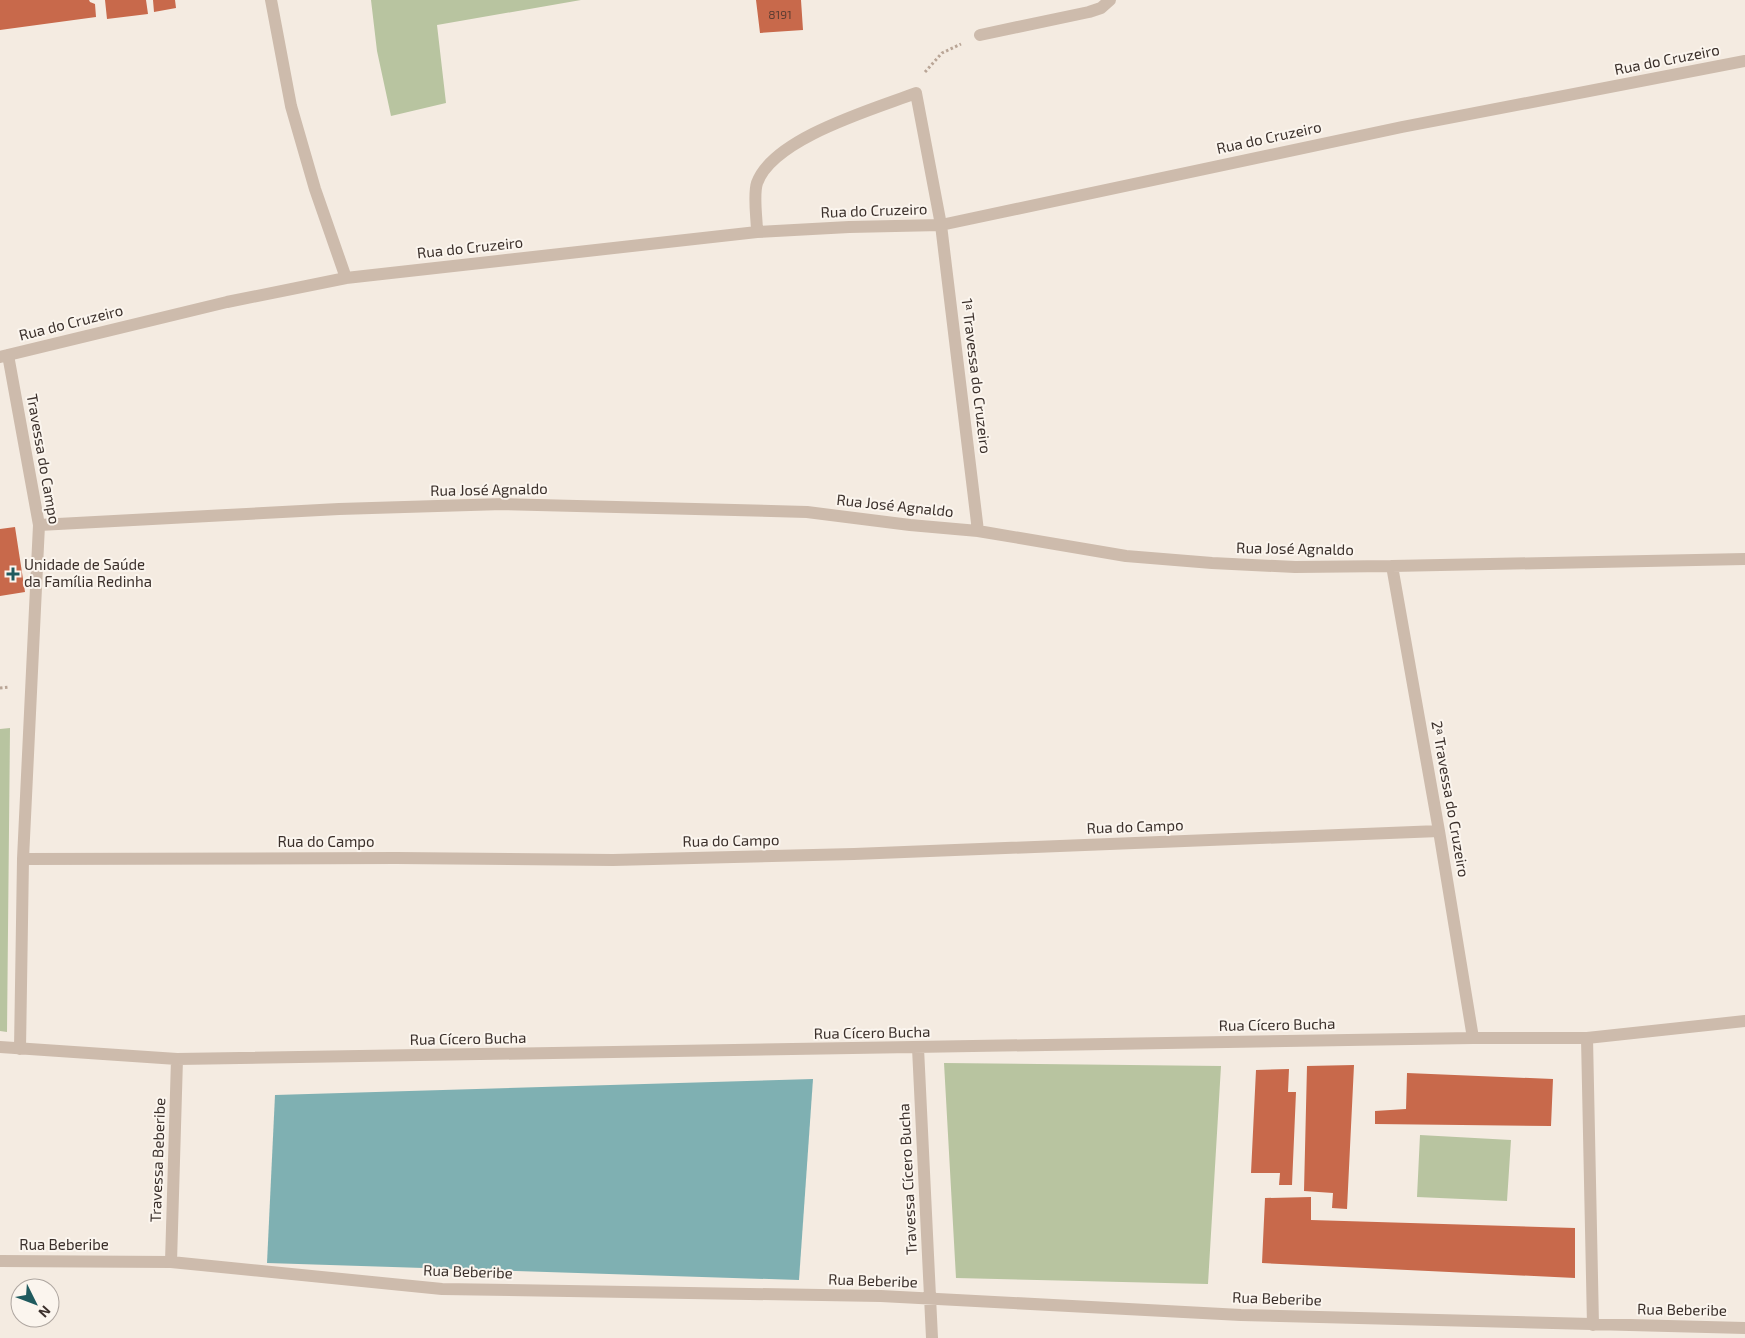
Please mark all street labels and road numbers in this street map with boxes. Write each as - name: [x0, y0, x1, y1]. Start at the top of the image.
- street label: Rua do Cruzeiro: [1613, 40, 1721, 78]
- street label: Rua do Cruzeiro: [1215, 117, 1323, 157]
- street label: Rua do Cruzeiro: [820, 199, 928, 221]
- street label: Rua do Cruzeiro: [416, 232, 524, 262]
- street label: 1ᵃ Travessa do Cruzeiro: [959, 297, 995, 454]
- street label: Rua do Cruzeiro: [17, 300, 125, 344]
- street label: Travessa do Campo: [24, 392, 64, 525]
- street label: Rua José Agnaldo: [430, 479, 548, 499]
- street label: Rua José Agnaldo: [836, 490, 955, 520]
- street label: Rua José Agnaldo: [1236, 538, 1354, 558]
- street label: 2ᵃ Travessa do Cruzeiro: [1428, 719, 1474, 879]
- street label: Rua do Campo: [1086, 815, 1184, 837]
- street label: Rua do Campo: [682, 830, 780, 850]
- street label: Rua do Campo: [277, 832, 375, 850]
- street label: Rua Cícero Bucha: [1218, 1014, 1336, 1034]
- street label: Rua Cícero Bucha: [813, 1022, 931, 1042]
- street label: Rua Cícero Bucha: [409, 1028, 527, 1048]
- street label: Travessa Beberibe: [146, 1097, 168, 1223]
- street label: Travessa Cícero Bucha: [894, 1103, 920, 1255]
- street label: Rua Beberibe: [19, 1235, 109, 1253]
- street label: Rua Beberibe: [423, 1260, 513, 1282]
- street label: Rua Beberibe: [828, 1269, 918, 1291]
- street label: Rua Beberibe: [1232, 1287, 1322, 1309]
- street label: Rua Beberibe: [1637, 1299, 1727, 1319]

